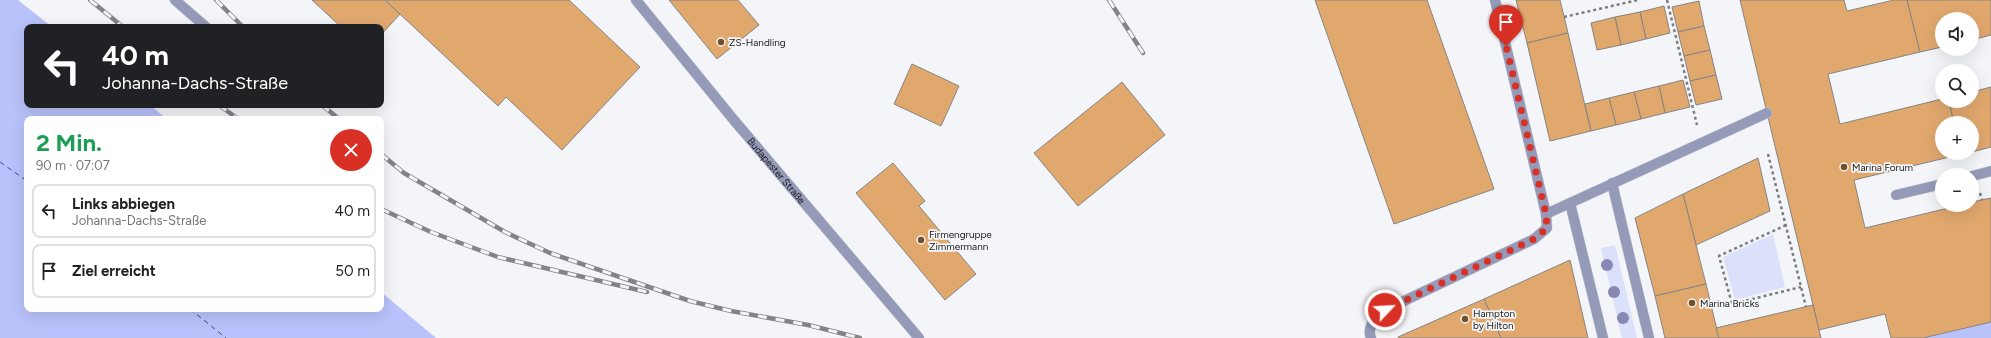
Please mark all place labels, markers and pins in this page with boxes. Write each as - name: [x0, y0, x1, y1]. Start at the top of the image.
- pin: [1489, 5, 1523, 46]
- place label: ZS-Handling: [729, 36, 786, 49]
- marker: ZS-Handling: [716, 37, 726, 47]
- place label: Marina Forum: [1852, 161, 1913, 174]
- marker: Marina Forum: [1839, 162, 1849, 172]
- place label: Firmengruppe Zimmermann: [929, 228, 992, 253]
- marker: Firmengruppe Zimmermann: [916, 235, 926, 245]
- place label: Marina Bricks: [1700, 297, 1759, 310]
- marker: Marina Bricks: [1687, 298, 1697, 308]
- place label: Hampton by Hilton: [1473, 307, 1516, 332]
- marker: Hampton by Hilton: [1460, 314, 1470, 324]

